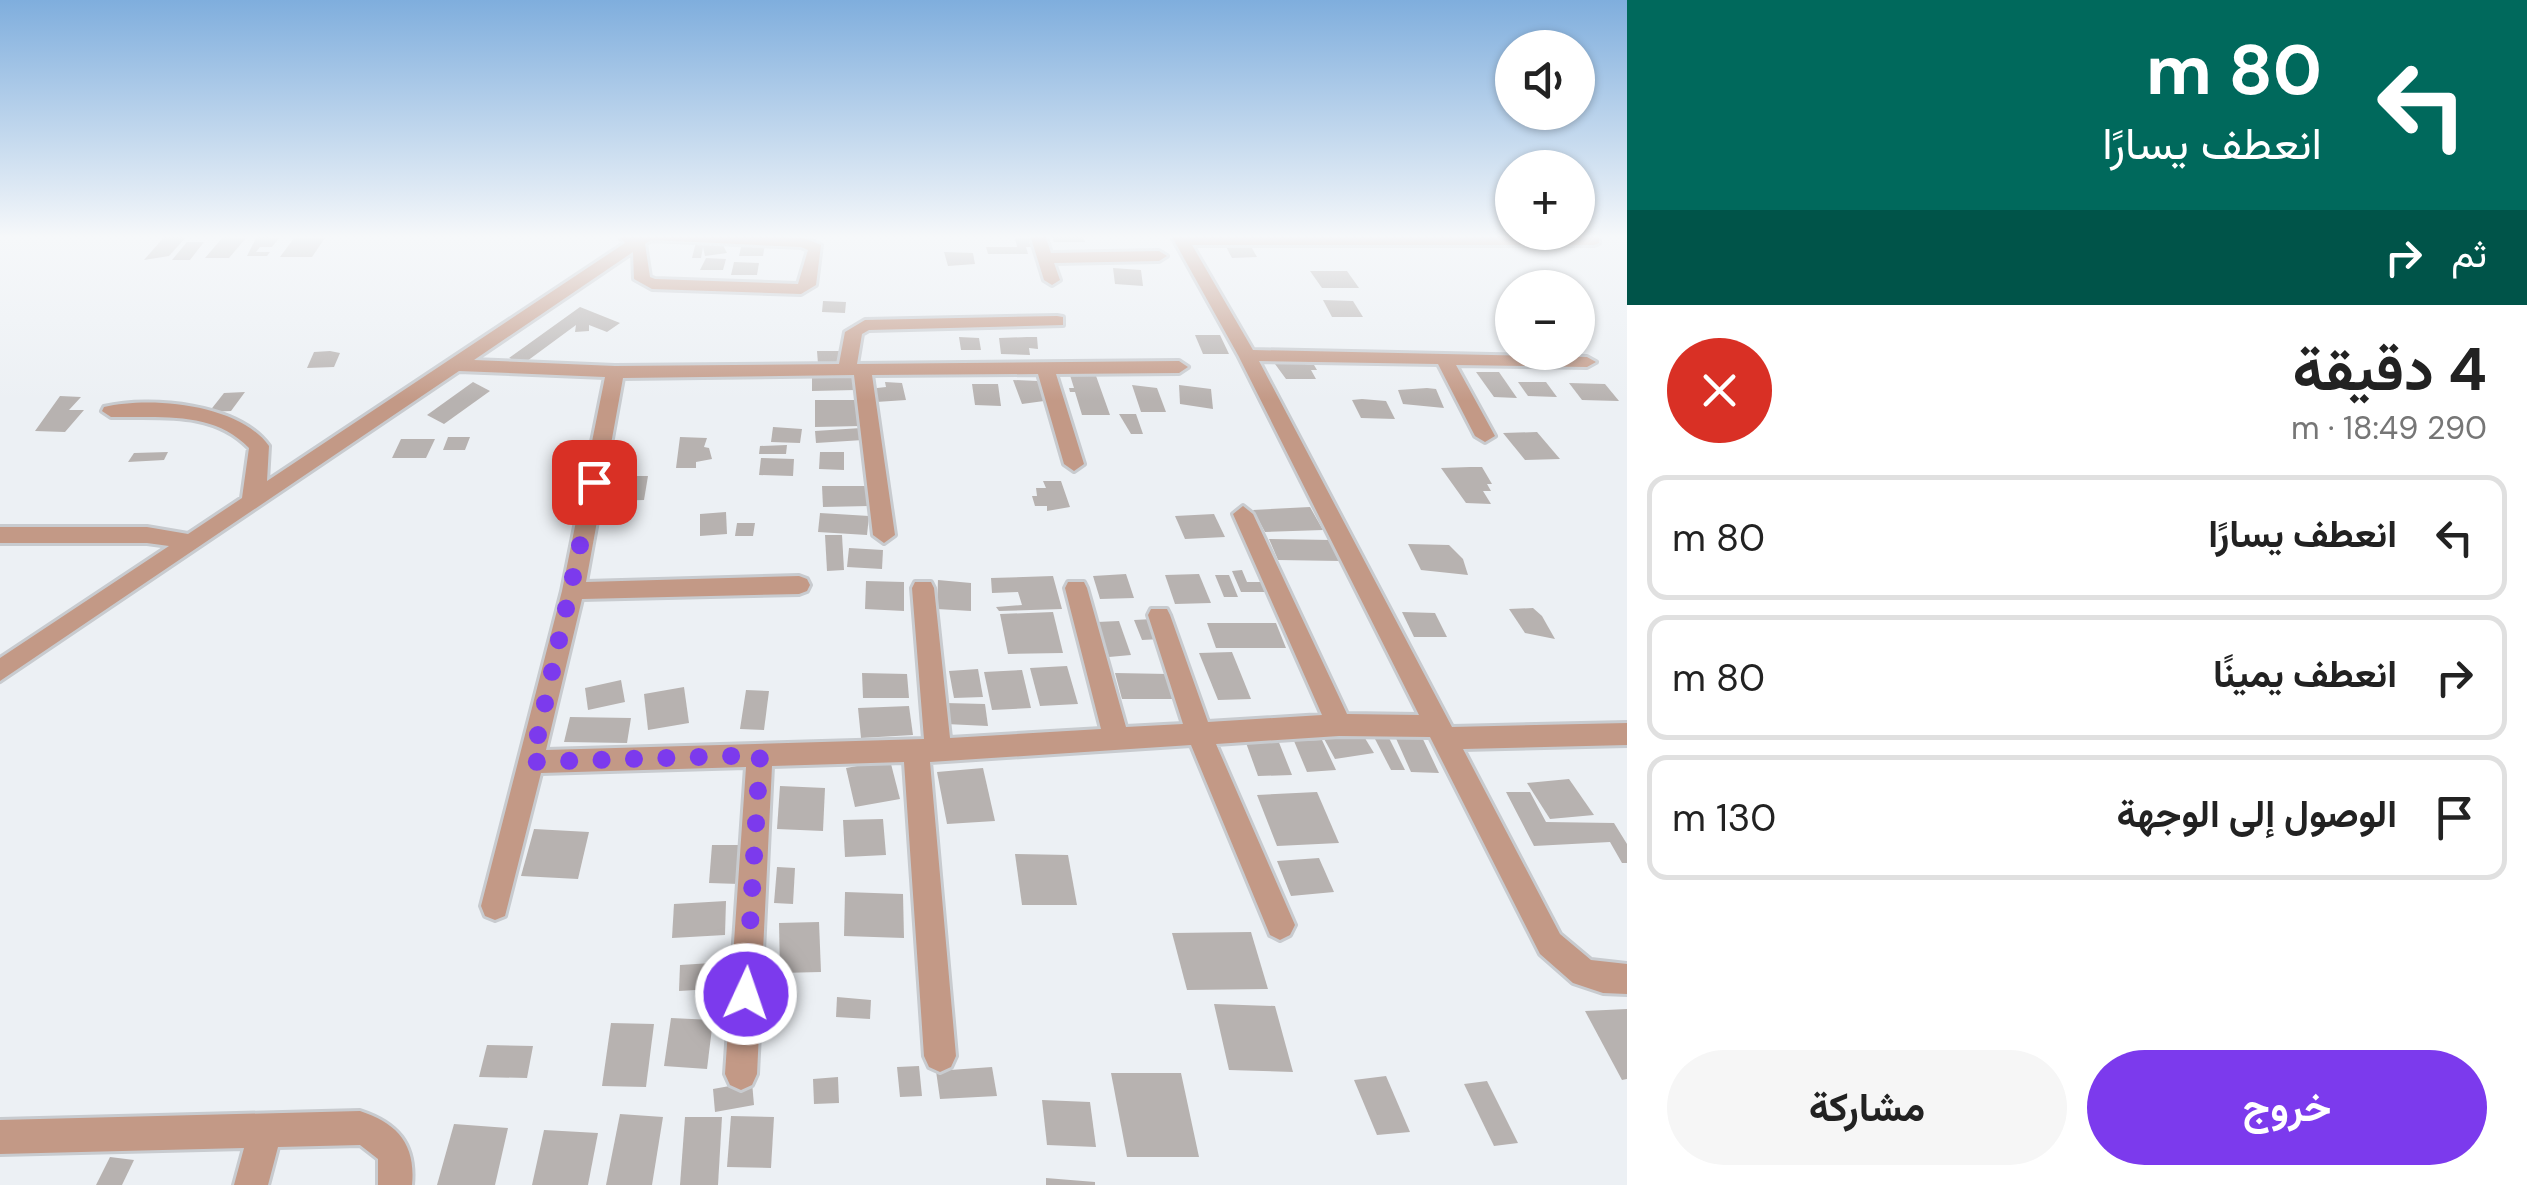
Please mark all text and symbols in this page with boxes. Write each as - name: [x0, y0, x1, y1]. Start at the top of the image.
- text: 80 m: [2146, 25, 2322, 116]
- map controls: [1495, 30, 1595, 370]
- button: sound: [1495, 30, 1595, 130]
- icon: left: [2357, 40, 2487, 170]
- text: انعطف يسارًا: [2102, 114, 2322, 173]
- button: +: [1495, 150, 1595, 250]
- text: ثم: [2451, 229, 2487, 279]
- icon: right: [2376, 230, 2431, 285]
- button: −: [1495, 270, 1595, 370]
- text: 4 دقيقة: [2292, 330, 2487, 409]
- button: close: [1667, 338, 1772, 443]
- text: 290 m · 18:49: [2291, 407, 2487, 449]
- pin: [552, 440, 637, 525]
- icon: arrive: [567, 455, 622, 510]
- text: انعطف يسارًا: [2208, 509, 2397, 559]
- icon: left: [2427, 510, 2482, 565]
- text: 80 m: [1672, 513, 1765, 563]
- text: انعطف يمينًا: [2213, 649, 2397, 699]
- icon: right: [2427, 650, 2482, 705]
- text: 80 m: [1672, 653, 1765, 703]
- text: الوصول إلى الوجهة: [2116, 789, 2397, 839]
- icon: arrive: [2427, 790, 2482, 845]
- text: 130 m: [1672, 793, 1776, 843]
- position arrow: [694, 942, 798, 1046]
- button: مشاركة: [1667, 1050, 2067, 1165]
- button: خروج: [2087, 1050, 2487, 1165]

